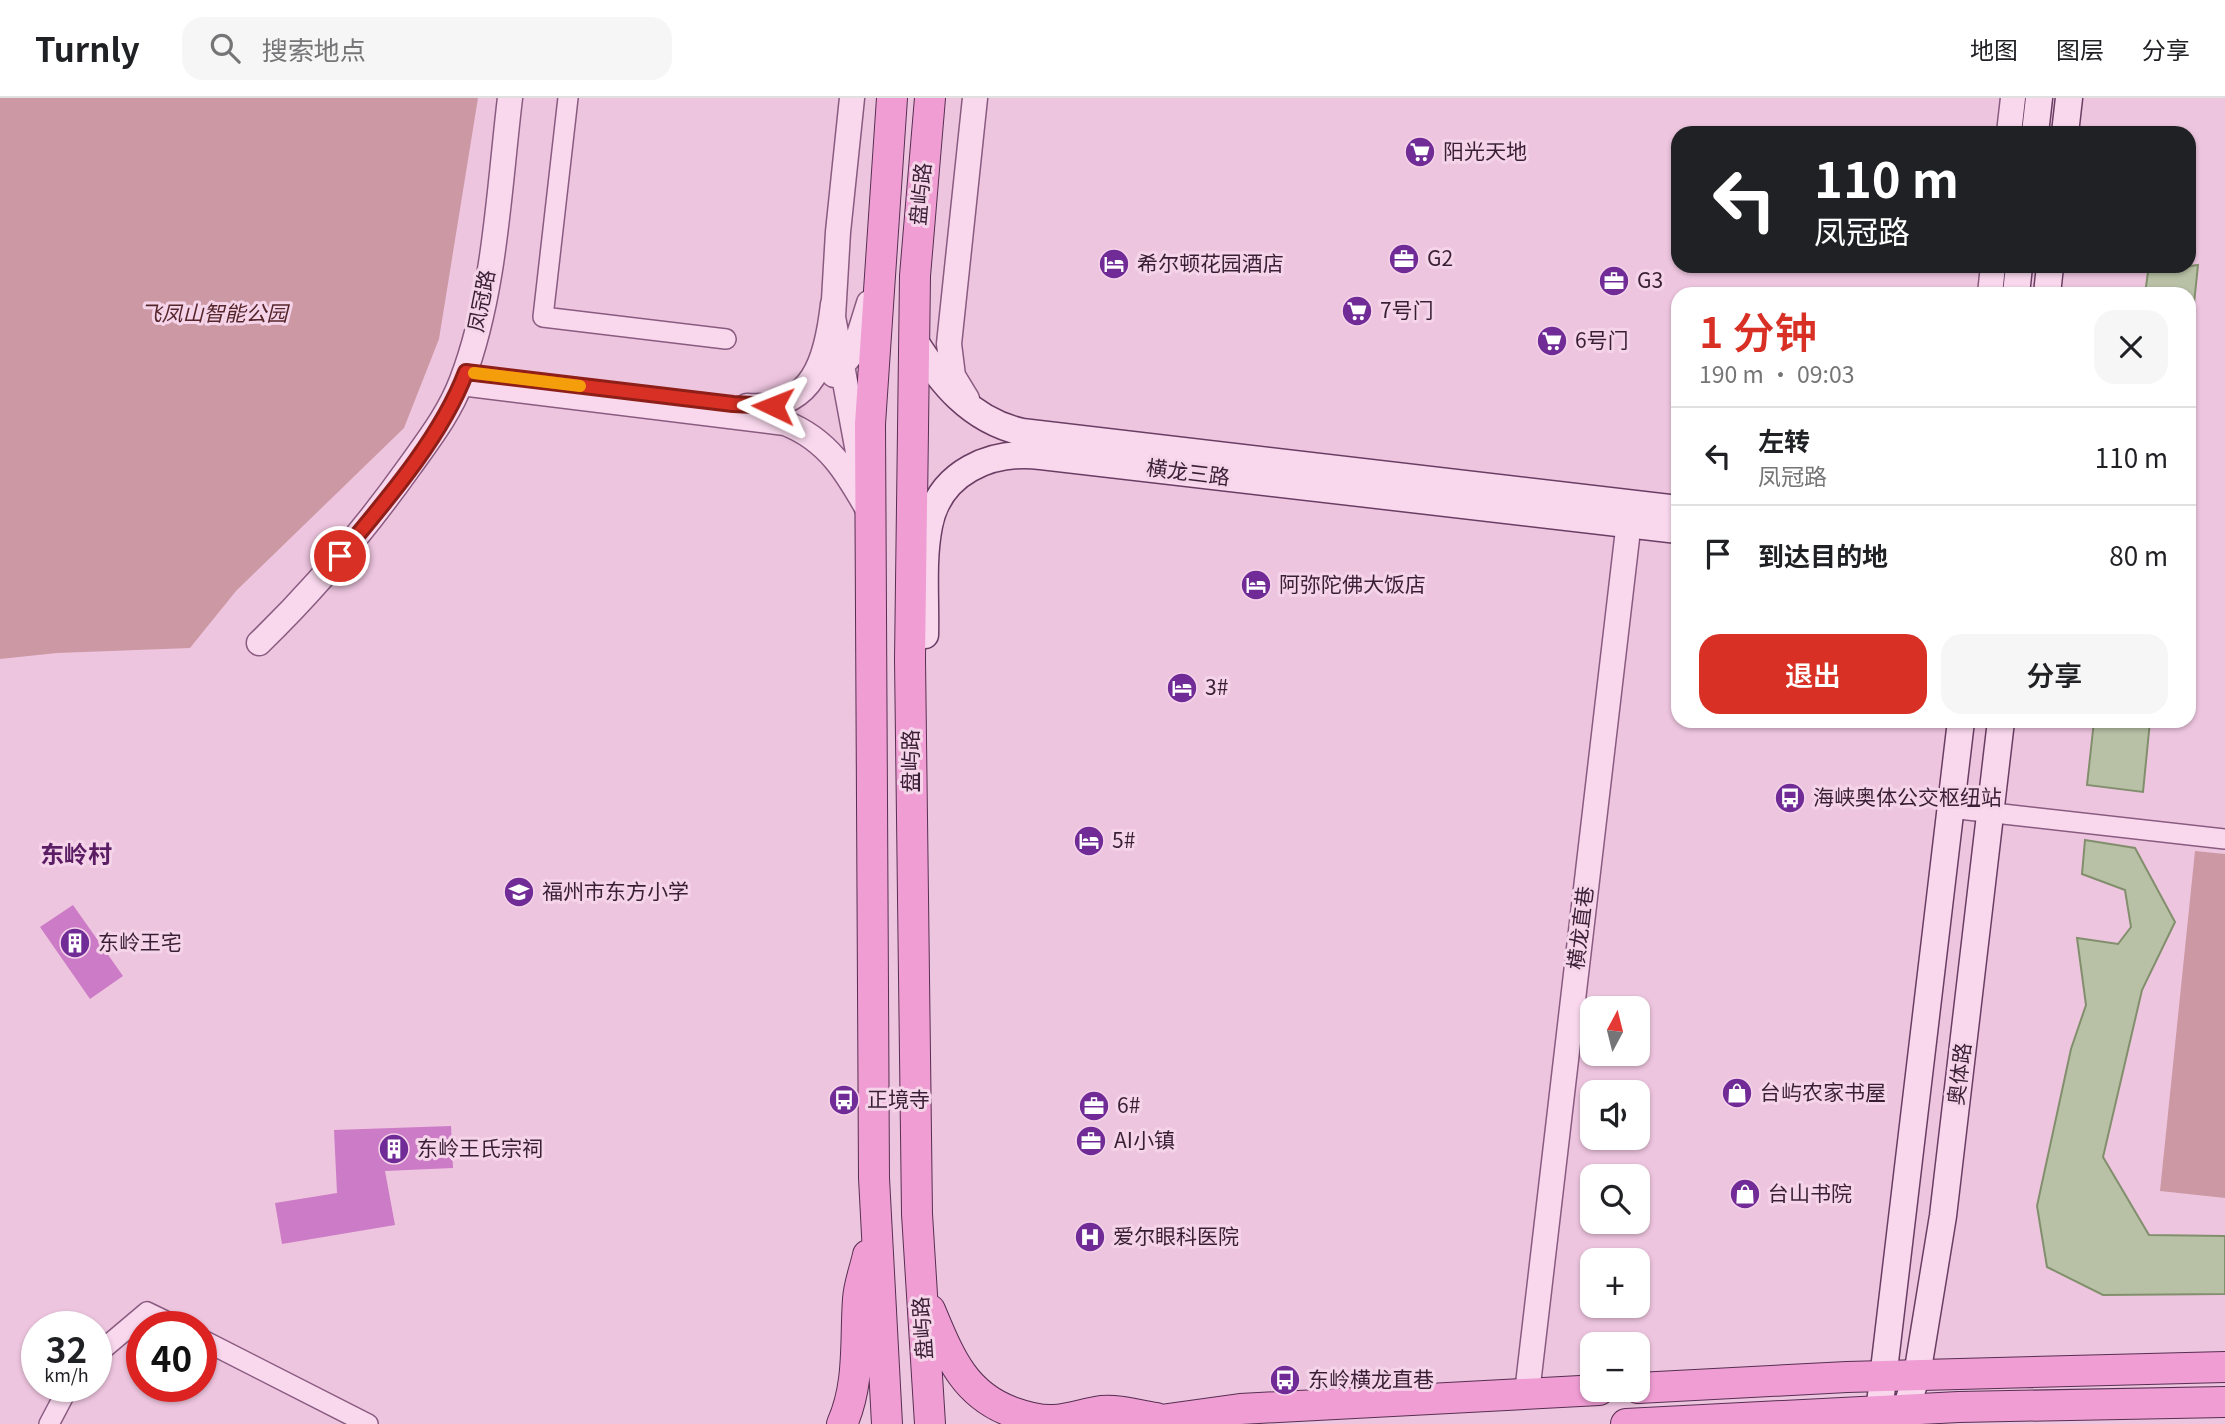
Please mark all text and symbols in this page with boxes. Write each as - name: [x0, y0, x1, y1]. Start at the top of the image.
- search box: [182, 17, 672, 80]
- text: Turnly: [35, 24, 140, 72]
- icon: search: [206, 29, 244, 67]
- text: 搜索地点: [262, 30, 366, 67]
- text: 地图: [1970, 31, 2018, 66]
- text: 图层: [2056, 31, 2104, 66]
- text: 分享: [2142, 31, 2190, 66]
- supermarket icon: 阳光天地: [1403, 135, 1437, 169]
- place label: 阳光天地: [1443, 135, 1527, 165]
- text: 110 m: [1814, 141, 1959, 212]
- icon: left: [1699, 154, 1790, 245]
- street label: 盘屿路: [901, 161, 937, 227]
- text: 凤冠路: [1814, 207, 1910, 253]
- office icon: G2: [1387, 242, 1421, 276]
- place label: G2: [1427, 242, 1453, 272]
- hotel icon: 希尔顿花园酒店: [1097, 247, 1131, 281]
- place label: 希尔顿花园酒店: [1137, 247, 1284, 277]
- office icon: G3: [1597, 264, 1631, 298]
- place label: G3: [1637, 264, 1663, 294]
- street label: 凤冠路: [459, 267, 501, 334]
- supermarket icon: 7号门: [1340, 294, 1374, 328]
- place label: 7号门: [1380, 294, 1434, 324]
- park label: 飞凤山智能公园: [141, 297, 290, 327]
- text: 1 分钟: [1699, 299, 1817, 360]
- button: close: [2094, 310, 2168, 384]
- supermarket icon: 6号门: [1535, 324, 1569, 358]
- place label: 6号门: [1575, 324, 1629, 354]
- text: 190 m · 09:03: [1699, 356, 1855, 390]
- position arrow: [736, 369, 810, 443]
- text: 左转: [1758, 421, 1810, 458]
- icon: left: [1699, 437, 1737, 475]
- text: 110 m: [2095, 438, 2168, 475]
- street label: 横龙三路: [1145, 451, 1232, 491]
- text: 凤冠路: [1758, 458, 1827, 492]
- pin: [310, 526, 370, 586]
- icon: arrive: [1699, 535, 1737, 573]
- text: 到达目的地: [1758, 536, 1888, 573]
- text: 80 m: [2109, 536, 2168, 573]
- icon: arrive: [321, 537, 359, 575]
- hotel icon: 阿弥陀佛大饭店: [1239, 568, 1273, 602]
- place label: 阿弥陀佛大饭店: [1279, 568, 1426, 598]
- button: 退出: [1699, 634, 1927, 714]
- button: 分享: [1941, 634, 2168, 714]
- hotel icon: 3#: [1165, 671, 1199, 705]
- place label: 3#: [1205, 671, 1228, 701]
- street label: 盘屿路: [894, 730, 924, 793]
- bus stop icon: 海峡奥体公交枢纽站: [1773, 781, 1807, 815]
- place label: 海峡奥体公交枢纽站: [1813, 781, 2002, 811]
- hotel icon: 5#: [1072, 824, 1106, 858]
- place label: 5#: [1112, 824, 1135, 854]
- district label: 东岭村: [40, 835, 112, 870]
- school or university icon: 福州市东方小学: [502, 875, 536, 909]
- place label: 福州市东方小学: [542, 875, 689, 905]
- street label: 横龙直巷: [1559, 884, 1599, 971]
- building icon: 东岭王宅: [58, 926, 92, 960]
- place label: 东岭王宅: [98, 926, 182, 956]
- north arrow: [1580, 996, 1650, 1066]
- map controls: [1580, 996, 1650, 1402]
- street label: 奥体路: [1939, 1041, 1977, 1107]
- shop icon: 台屿农家书屋: [1720, 1076, 1754, 1110]
- place label: 台屿农家书屋: [1760, 1076, 1886, 1106]
- button: sound: [1580, 1080, 1650, 1150]
- bus stop icon: 正境寺: [827, 1083, 861, 1117]
- place label: 正境寺: [867, 1083, 930, 1113]
- office icon: 6#: [1077, 1089, 1111, 1123]
- place label: 6#: [1117, 1089, 1140, 1119]
- office icon: AI小镇: [1074, 1124, 1108, 1158]
- place label: AI小镇: [1114, 1124, 1175, 1154]
- building icon: 东岭王氏宗祠: [377, 1132, 411, 1166]
- place label: 东岭王氏宗祠: [417, 1132, 543, 1162]
- button: search: [1580, 1164, 1650, 1234]
- shop icon: 台山书院: [1728, 1177, 1762, 1211]
- place label: 台山书院: [1768, 1177, 1852, 1207]
- hospital icon: 爱尔眼科医院: [1073, 1220, 1107, 1254]
- place label: 爱尔眼科医院: [1113, 1220, 1239, 1250]
- button: +: [1580, 1248, 1650, 1318]
- street label: 盘屿路: [904, 1296, 938, 1361]
- speed limit sign: 40: [126, 1311, 217, 1402]
- text: 32: [46, 1322, 87, 1373]
- button: −: [1580, 1332, 1650, 1402]
- text: km/h: [44, 1361, 89, 1387]
- bus stop icon: 东岭横龙直巷: [1268, 1363, 1302, 1397]
- place label: 东岭横龙直巷: [1308, 1363, 1434, 1393]

